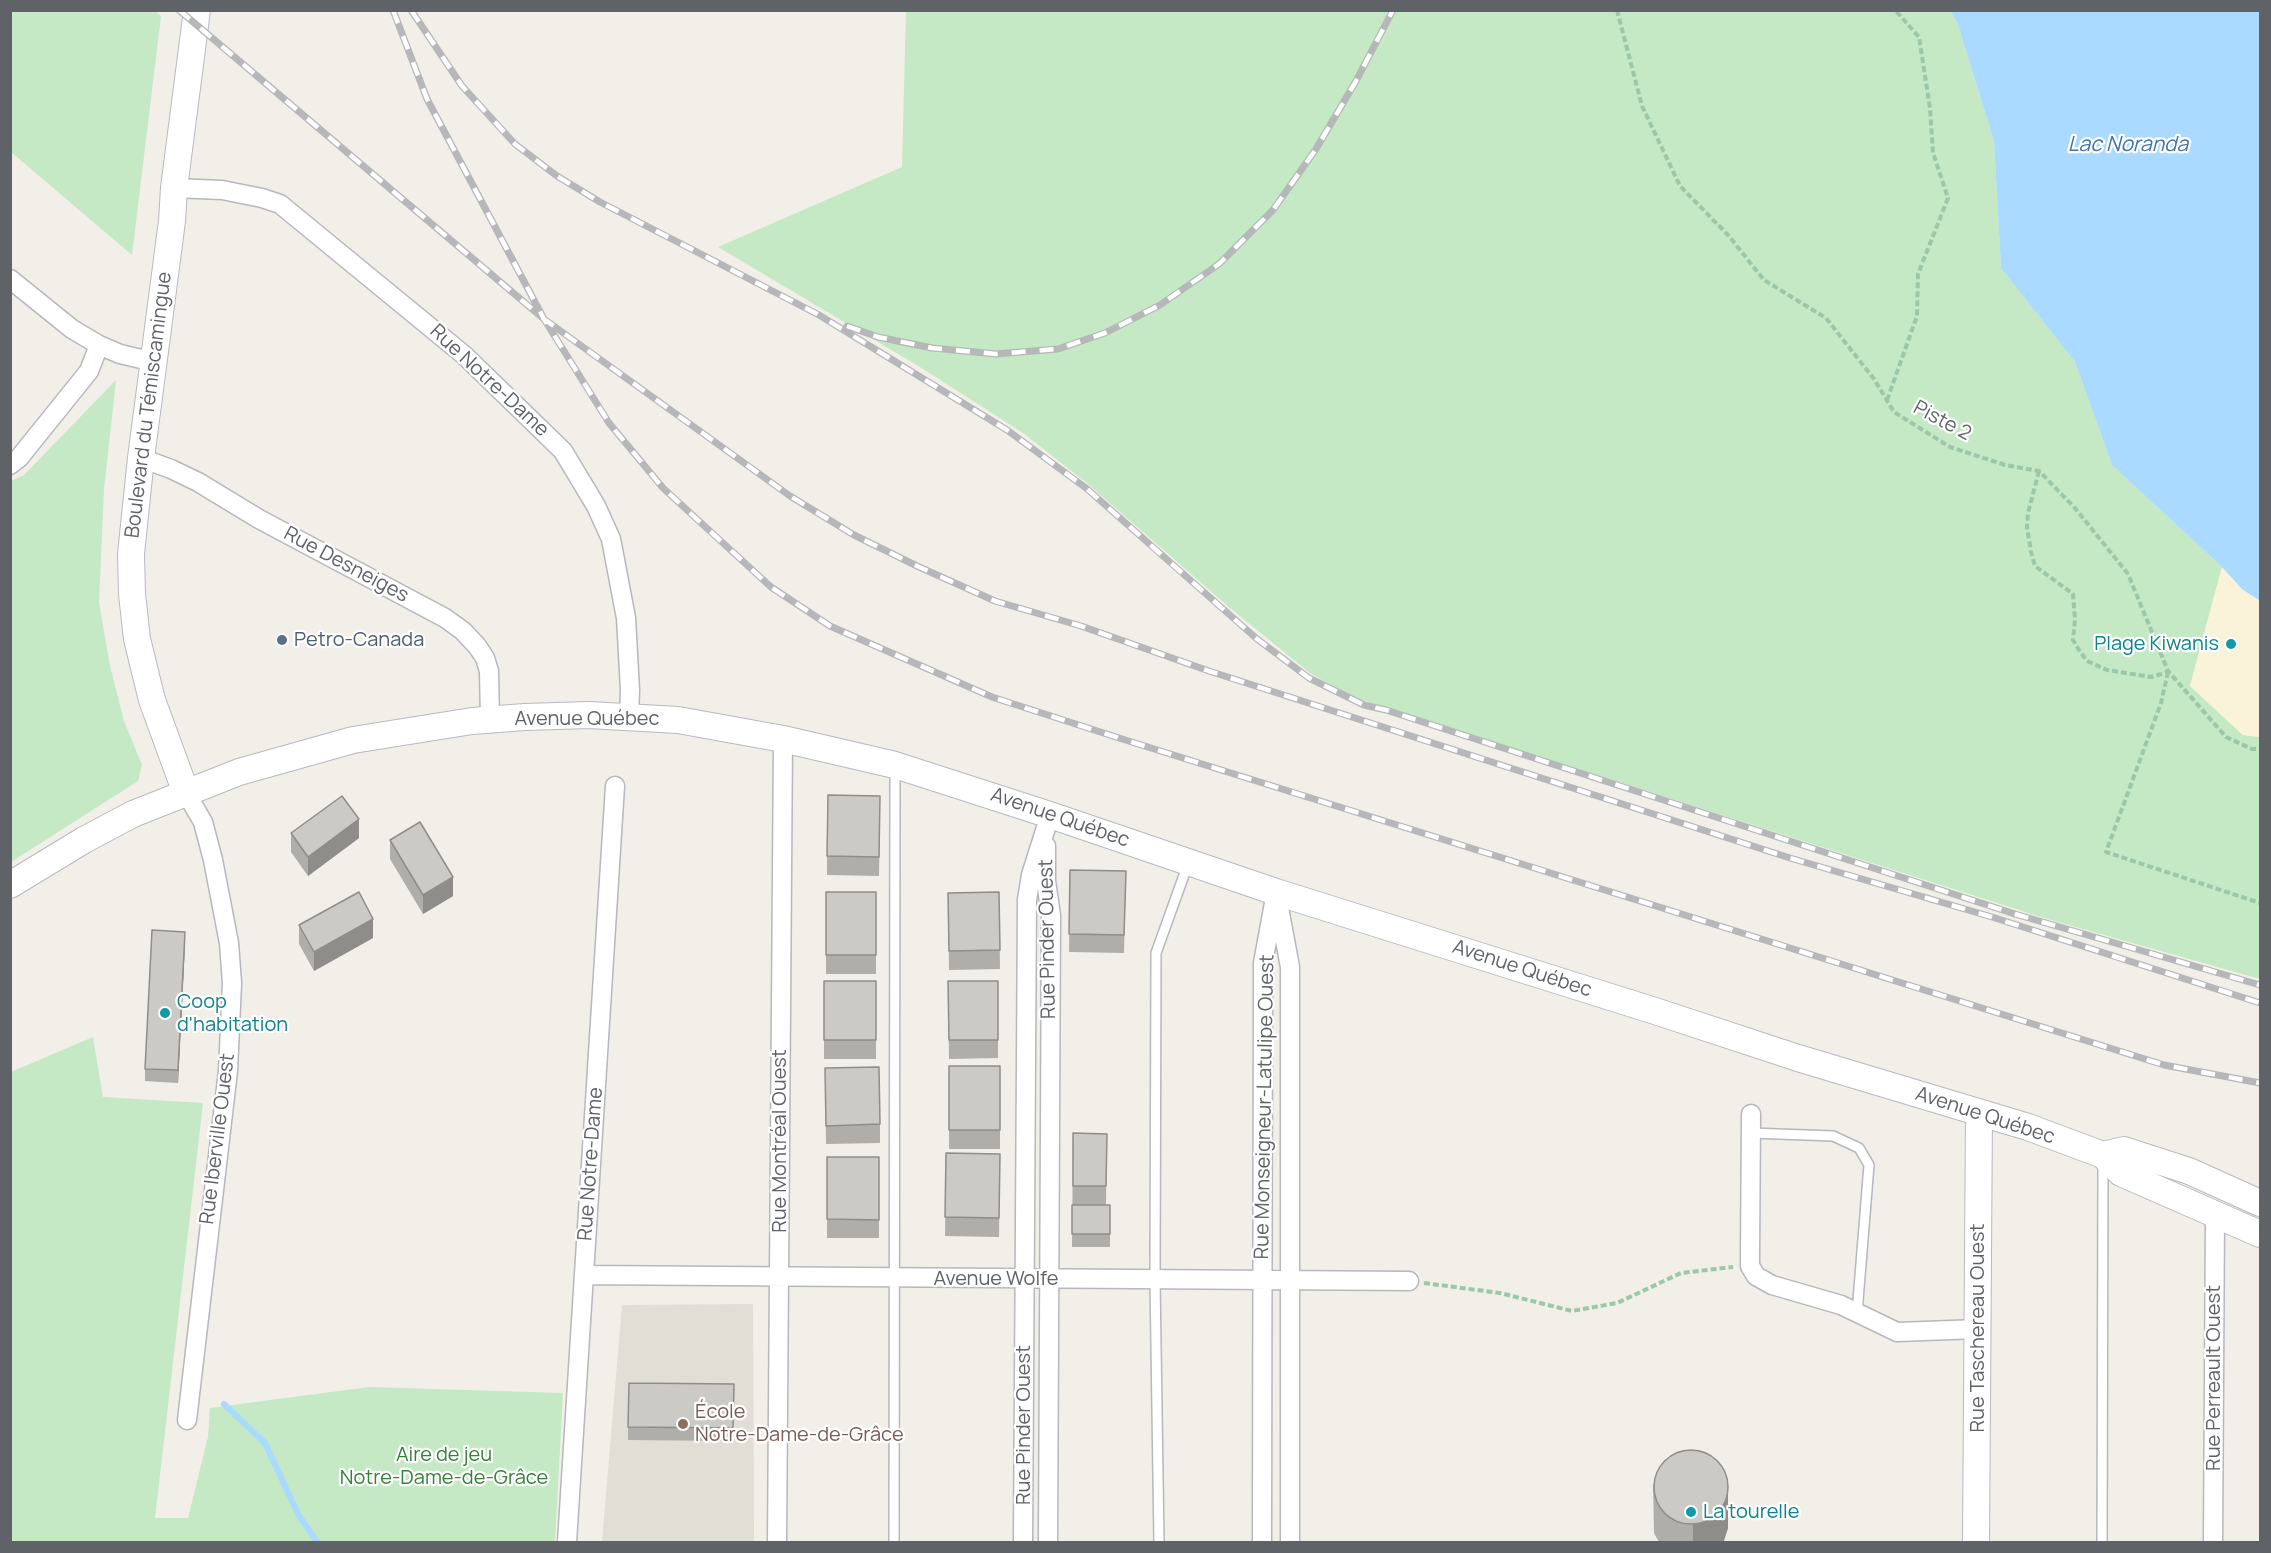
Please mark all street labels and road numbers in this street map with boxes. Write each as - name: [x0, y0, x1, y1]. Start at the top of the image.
- street label: Boulevard du Témiscamingue: [121, 270, 177, 540]
- street label: Rue Notre-Dame: [425, 320, 553, 442]
- street label: Piste 2: [1909, 396, 1975, 446]
- street label: Rue Desneiges: [279, 522, 413, 608]
- street label: Avenue Québec: [514, 707, 660, 731]
- street label: Avenue Québec: [987, 783, 1133, 853]
- street label: Rue Pinder Ouest: [1035, 859, 1061, 1019]
- street label: Avenue Québec: [1449, 935, 1595, 1003]
- street label: Rue Monseigneur-Latulipe Ouest: [1250, 954, 1280, 1260]
- street label: Rue Montréal Ouest: [768, 1049, 792, 1233]
- street label: Rue Iberville Ouest: [196, 1052, 240, 1226]
- street label: Avenue Québec: [1912, 1082, 2058, 1150]
- street label: Rue Notre-Dame: [574, 1086, 608, 1242]
- street label: Rue Taschereau Ouest: [1966, 1224, 1990, 1432]
- street label: Avenue Wolfe: [934, 1267, 1058, 1291]
- street label: Rue Perreault Ouest: [2202, 1285, 2226, 1471]
- street label: Rue Pinder Ouest: [1012, 1345, 1036, 1505]

